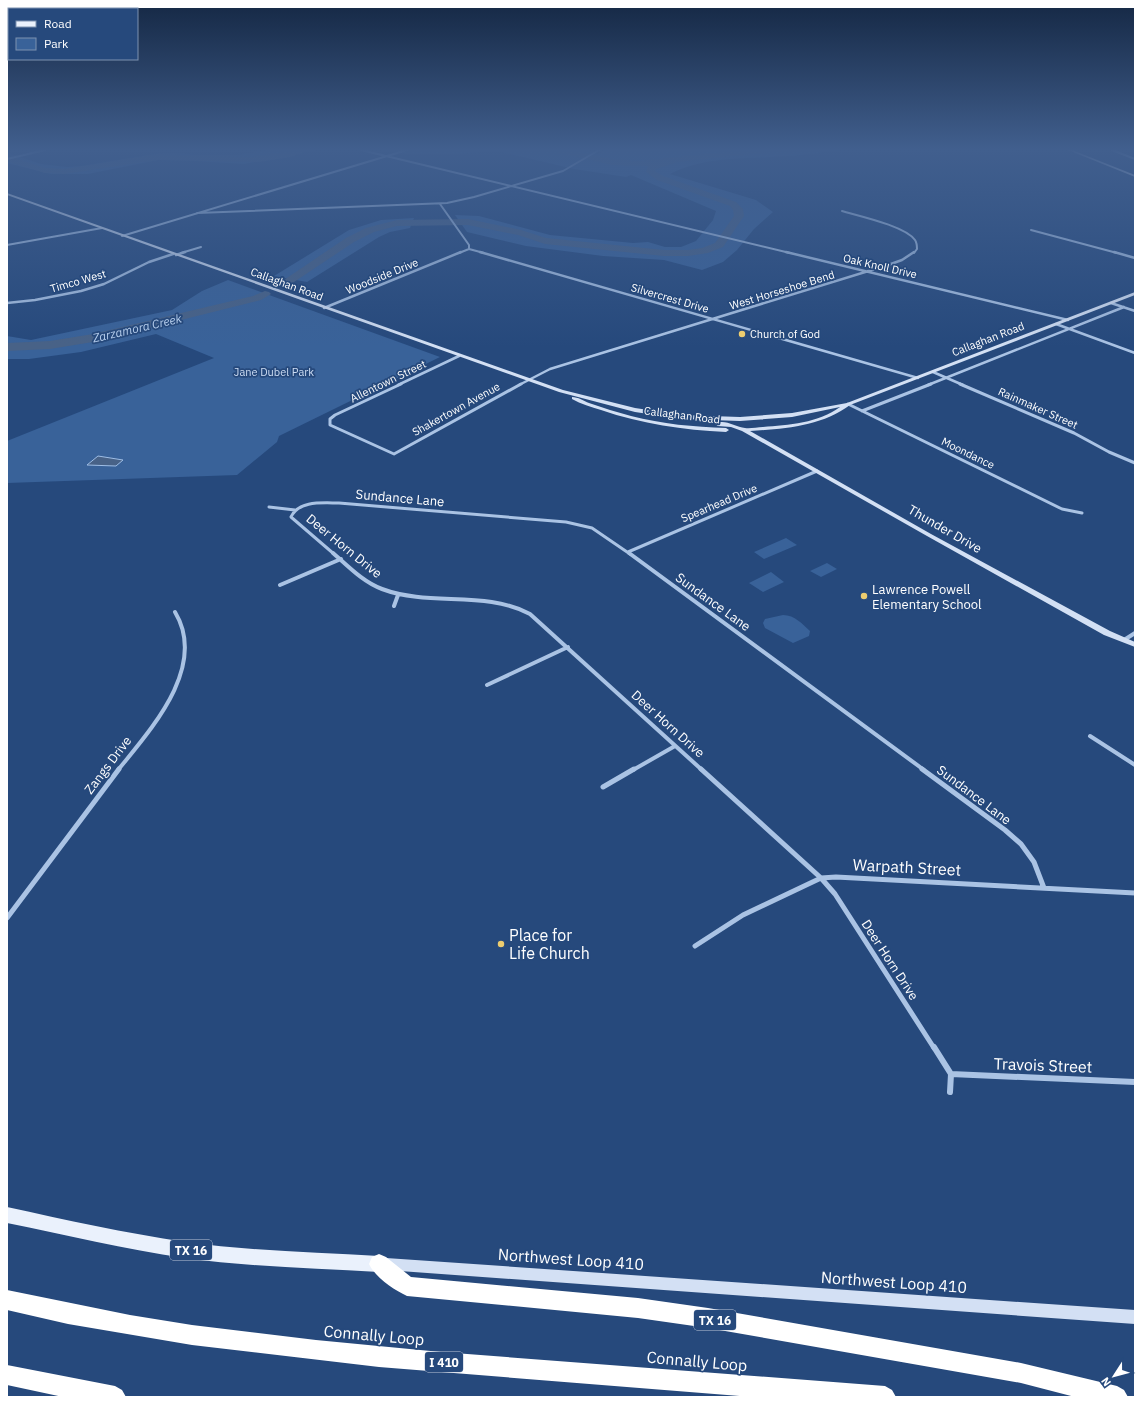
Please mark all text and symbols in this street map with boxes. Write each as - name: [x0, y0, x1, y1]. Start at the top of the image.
- legend: [8, 8, 138, 60]
- text: Road: [44, 16, 72, 31]
- text: Park: [44, 36, 69, 51]
- street label: Oak Knoll Drive: [842, 251, 918, 281]
- street label: Woodside Drive: [344, 255, 420, 297]
- street label: Callaghan Road: [249, 264, 325, 304]
- street label: Timco West: [48, 266, 108, 296]
- street label: West Horseshoe Bend: [728, 267, 836, 313]
- street label: Silvercrest Drive: [630, 280, 710, 316]
- water label: Zarzamora Creek: [90, 310, 184, 346]
- street label: Callaghan Road: [950, 319, 1026, 359]
- place label: Church of God: [750, 327, 820, 341]
- marker: Church of God: [737, 329, 747, 339]
- street label: Allentown Street: [348, 357, 428, 405]
- park label: Jane Dubel Park: [234, 365, 314, 379]
- street label: Shakertown Avenue: [410, 379, 502, 439]
- street label: Rainmaker Street: [996, 384, 1080, 432]
- street label: Callaghan Road: [643, 403, 721, 427]
- street label: Moondance: [939, 434, 997, 472]
- street label: Spearhead Drive: [679, 481, 759, 525]
- street label: Sundance Lane: [355, 486, 445, 510]
- street label: Thunder Drive: [905, 501, 985, 557]
- street label: Deer Horn Drive: [303, 510, 385, 582]
- street label: Sundance Lane: [672, 569, 754, 635]
- place label: Lawrence Powell Elementary School: [872, 581, 982, 613]
- marker: Lawrence Powell Elementary School: [859, 591, 869, 601]
- street label: Deer Horn Drive: [628, 687, 708, 761]
- street label: Zangs Drive: [81, 733, 135, 797]
- street label: Sundance Lane: [933, 761, 1015, 829]
- street label: Warpath Street: [852, 854, 962, 880]
- street label: Deer Horn Drive: [858, 916, 922, 1004]
- place label: Place for Life Church: [509, 925, 590, 963]
- marker: Place for Life Church: [496, 939, 506, 949]
- street label: Travois Street: [993, 1053, 1093, 1077]
- road number: TX 16: [170, 1240, 212, 1260]
- street label: Northwest Loop 410: [497, 1244, 645, 1274]
- street label: Northwest Loop 410: [820, 1267, 968, 1297]
- road number: TX 16: [694, 1310, 736, 1330]
- street label: Connally Loop: [323, 1321, 425, 1349]
- street label: Connally Loop: [646, 1347, 748, 1375]
- road number: I 410: [425, 1352, 463, 1372]
- north arrow: [1094, 1356, 1134, 1396]
- text: N: [1098, 1375, 1114, 1389]

